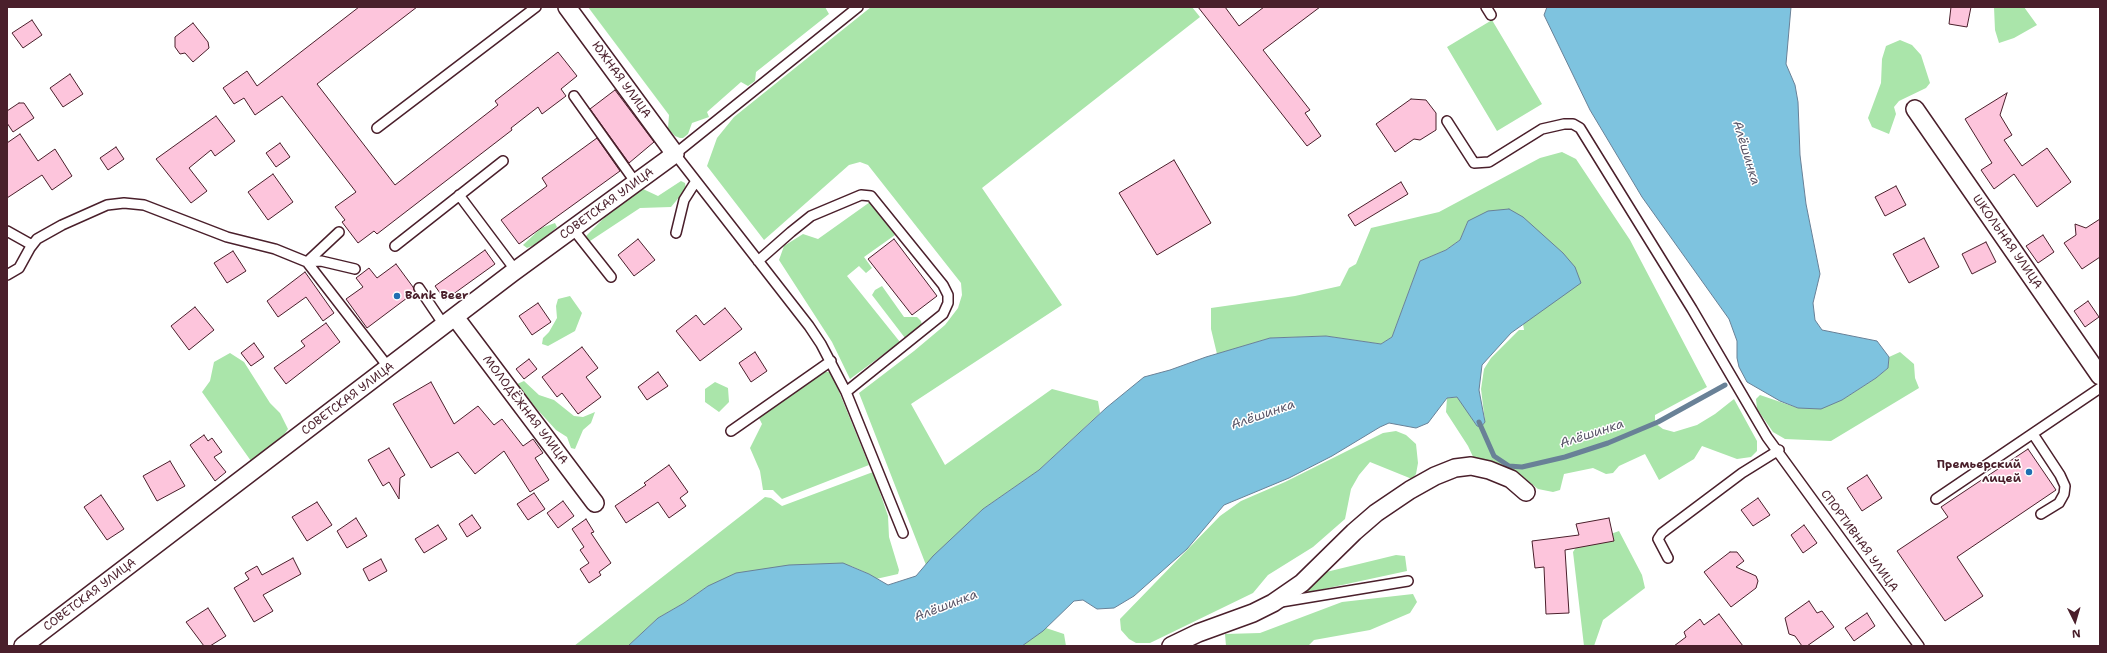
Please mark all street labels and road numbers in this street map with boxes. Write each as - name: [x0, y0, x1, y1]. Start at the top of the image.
- street label: ЮЖНАЯ УЛИЦА: [588, 39, 654, 121]
- street label: СОВЕТСКАЯ УЛИЦА: [557, 165, 657, 243]
- street label: ШКОЛЬНАЯ УЛИЦА: [1969, 192, 2045, 292]
- street label: МОЛОДЁЖНАЯ УЛИЦА: [479, 353, 571, 467]
- street label: СОВЕТСКАЯ УЛИЦА: [299, 359, 397, 439]
- street label: СПОРТИВНАЯ УЛИЦА: [1817, 487, 1901, 595]
- street label: СОВЕТСКАЯ УЛИЦА: [41, 555, 139, 635]

